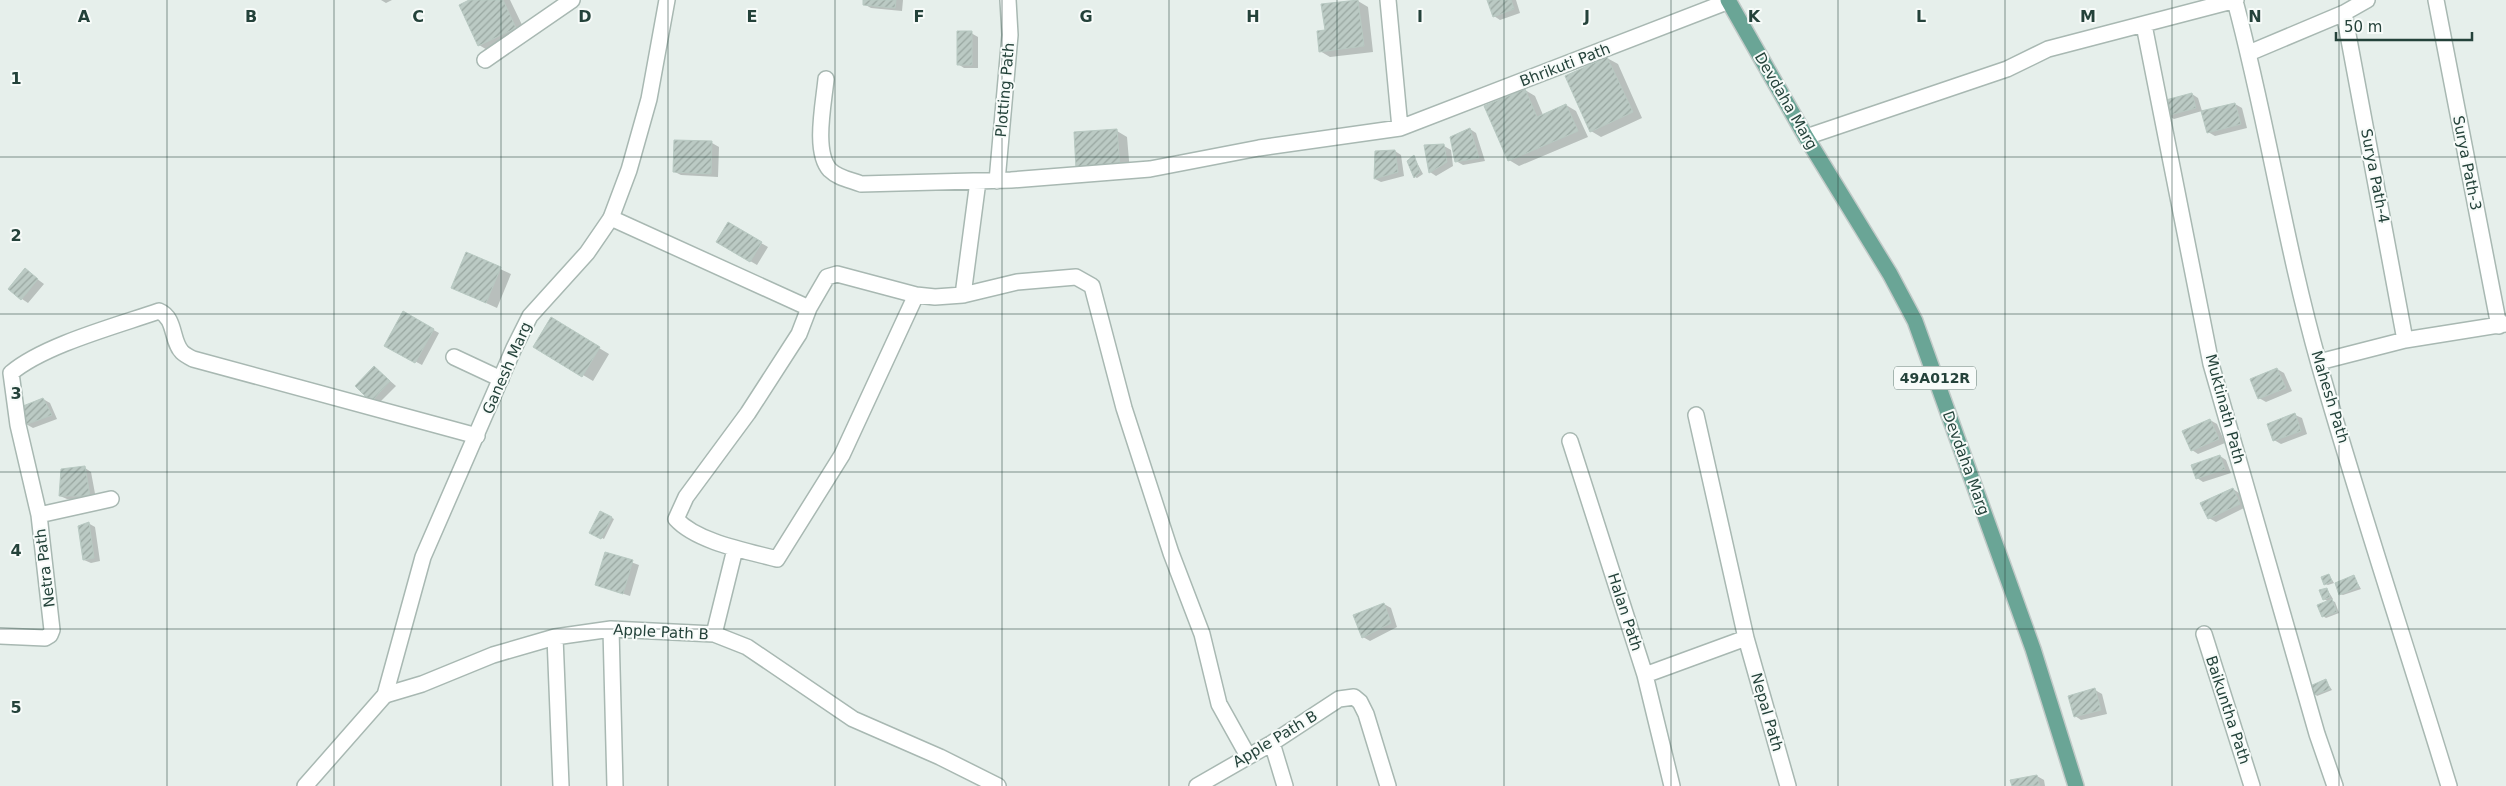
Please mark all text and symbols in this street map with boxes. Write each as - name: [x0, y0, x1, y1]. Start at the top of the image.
- text: A: [78, 7, 91, 26]
- text: B: [245, 7, 257, 26]
- text: C: [412, 7, 424, 26]
- text: D: [578, 7, 592, 26]
- text: E: [747, 7, 757, 26]
- text: F: [914, 7, 924, 26]
- text: G: [1079, 7, 1093, 26]
- text: H: [1246, 7, 1260, 26]
- text: I: [1417, 7, 1423, 26]
- text: J: [1583, 7, 1590, 26]
- text: K: [1748, 7, 1761, 26]
- text: L: [1916, 7, 1926, 26]
- text: M: [2080, 7, 2096, 26]
- text: N: [2248, 7, 2262, 26]
- scale bar: [2336, 10, 2472, 42]
- text: 50 m: [2344, 18, 2382, 36]
- street label: Bhrikuti Path: [1517, 39, 1613, 91]
- street label: Plotting Path: [992, 42, 1018, 138]
- street label: Devdaha Marg: [1751, 49, 1821, 153]
- text: 1: [10, 69, 22, 88]
- street label: Surya Path-3: [2449, 114, 2485, 212]
- street label: Surya Path-4: [2357, 127, 2393, 225]
- text: 2: [10, 226, 22, 245]
- street label: Ganesh Marg: [479, 319, 535, 417]
- street label: Mahesh Path: [2307, 349, 2353, 445]
- street label: Muktinath Path: [2202, 352, 2248, 466]
- road number: 49A012R: [1894, 366, 1976, 389]
- text: 3: [10, 384, 22, 403]
- street label: Devdaha Marg: [1939, 409, 1993, 517]
- street label: Netra Path: [31, 527, 59, 609]
- text: 4: [10, 541, 22, 560]
- street label: Halan Path: [1604, 571, 1646, 653]
- street label: Apple Path B: [613, 621, 709, 643]
- street label: Baikuntha Path: [2202, 653, 2254, 767]
- street label: Nepal Path: [1747, 671, 1787, 753]
- text: 5: [10, 698, 22, 717]
- street label: Apple Path B: [1229, 707, 1321, 771]

